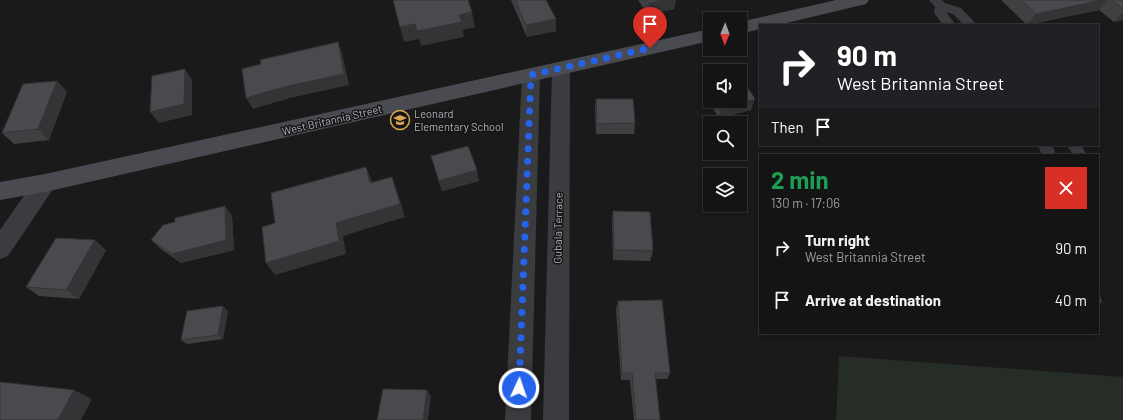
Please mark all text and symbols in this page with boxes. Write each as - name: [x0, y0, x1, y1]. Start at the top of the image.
- pin: [633, 7.0, 667, 48]
- north arrow: [703, 12, 747, 56]
- map controls: [703, 12, 747, 212]
- icon: arrive: [639, 13, 661, 35]
- text: 90 m: [837, 38, 897, 72]
- icon: right: [771, 40, 823, 92]
- button: sound: [703, 64, 747, 108]
- text: West Britannia Street: [837, 72, 1004, 94]
- street label: West Britannia Street: [281, 102, 383, 137]
- place label: Leonard Elementary School: [414, 107, 504, 133]
- school or university icon: Leonard Elementary School: [389, 109, 411, 131]
- button: search: [703, 116, 747, 160]
- icon: arrive: [812, 116, 834, 138]
- text: Then: [771, 118, 804, 136]
- text: 2 min: [771, 165, 829, 194]
- button: close: [1045, 167, 1087, 209]
- button: layers: [703, 168, 747, 212]
- street label: Gubala Terrace: [550, 192, 565, 264]
- text: 130 m · 17:06: [771, 195, 840, 211]
- text: Turn right: [805, 231, 870, 249]
- icon: right: [771, 237, 793, 259]
- text: 90 m: [1055, 239, 1087, 257]
- text: West Britannia Street: [805, 249, 926, 265]
- icon: arrive: [771, 289, 793, 311]
- text: Arrive at destination: [805, 291, 941, 309]
- text: 40 m: [1055, 291, 1087, 309]
- position arrow: [498, 367, 540, 409]

